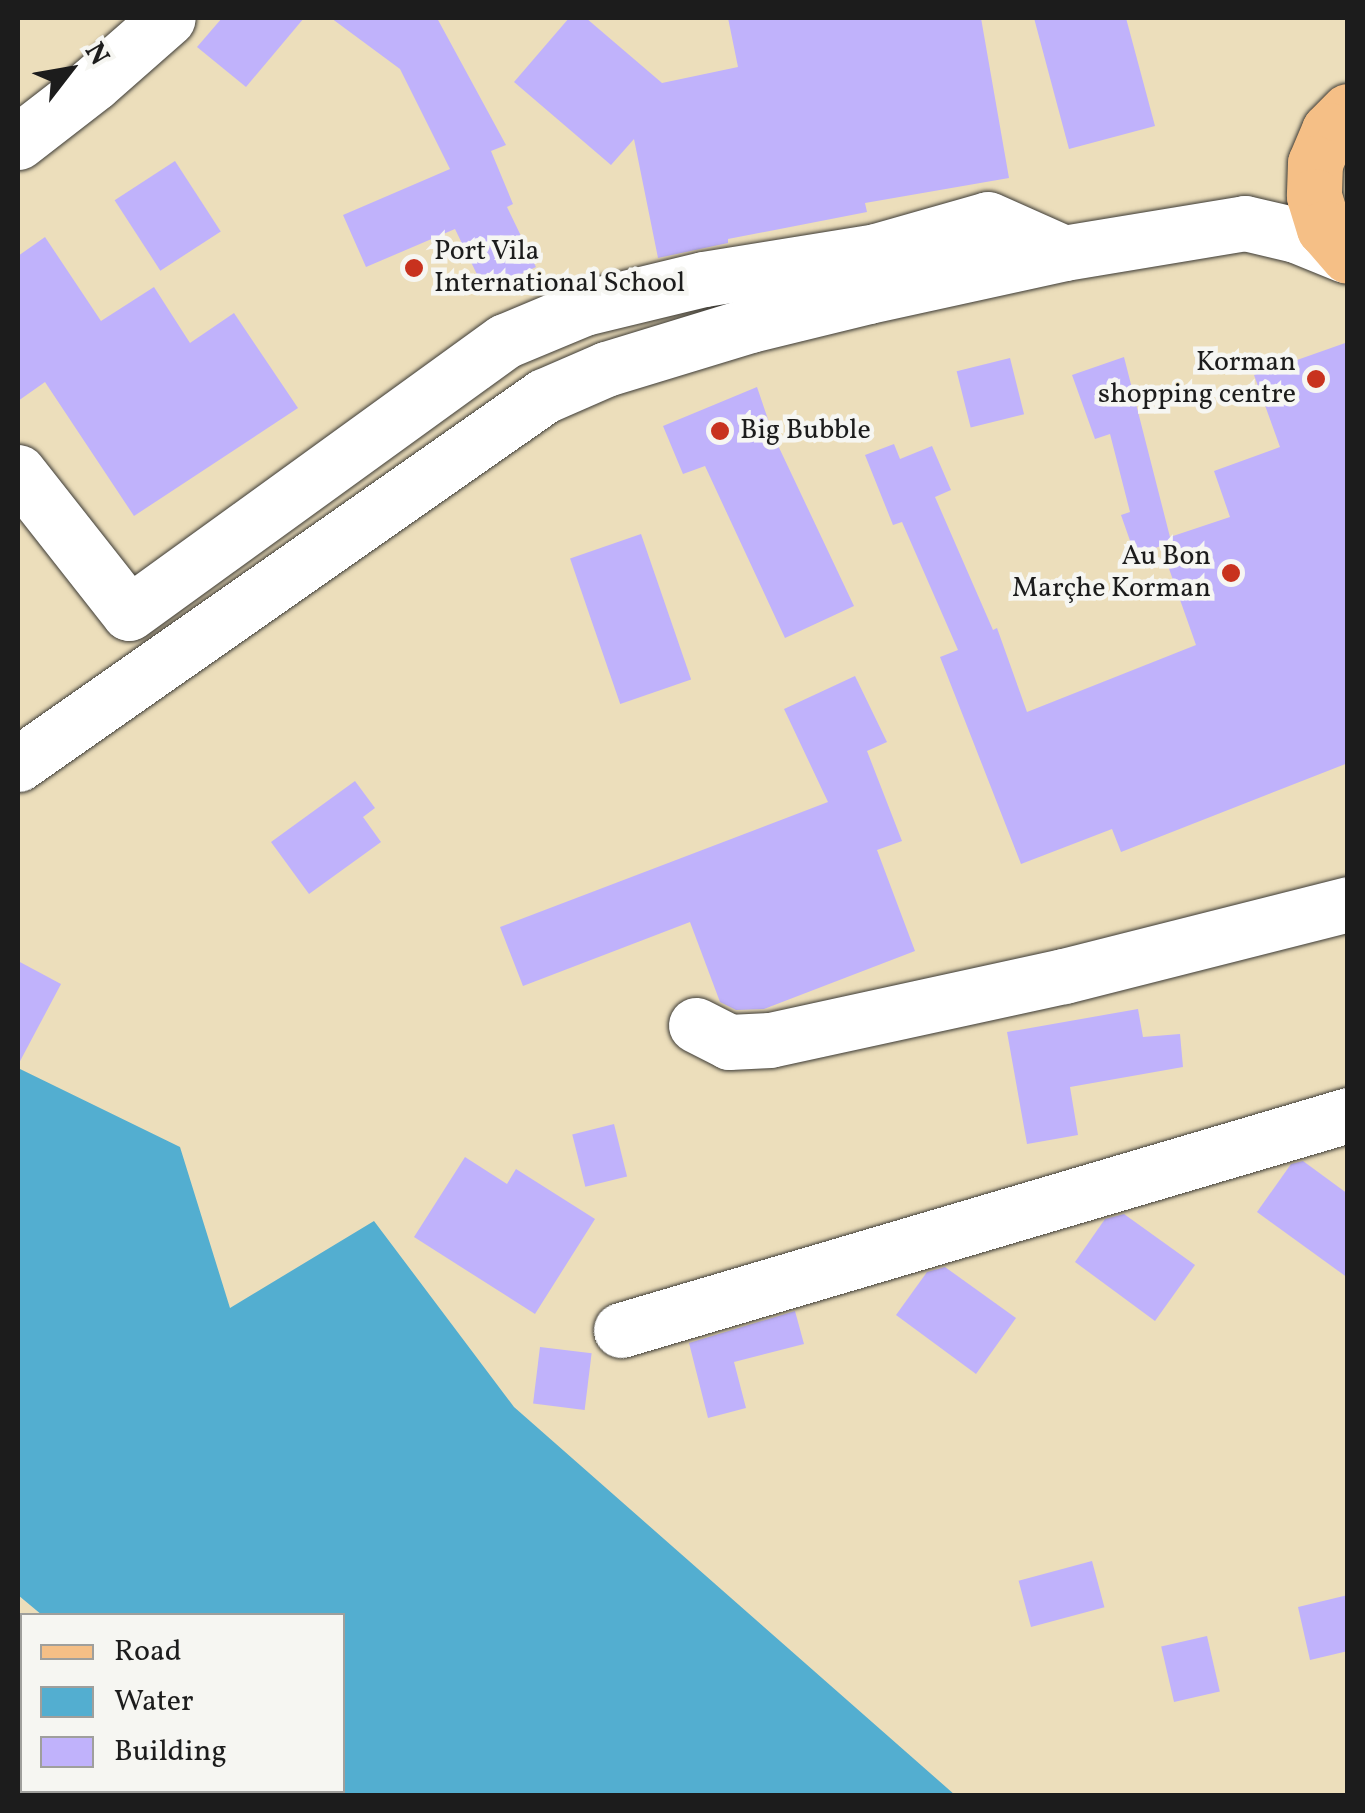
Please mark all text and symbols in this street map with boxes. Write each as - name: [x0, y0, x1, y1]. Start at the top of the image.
- north arrow: [20, 20, 120, 120]
- text: N: [74, 36, 118, 73]
- place label: Port Vila International School: [434, 235, 685, 301]
- marker: Port Vila International School: [403, 257, 425, 279]
- place label: Korman shopping centre: [1098, 346, 1296, 412]
- marker: Korman shopping centre: [1305, 368, 1327, 390]
- place label: Big Bubble: [740, 414, 871, 448]
- marker: Big Bubble: [709, 420, 731, 442]
- place label: Au Bon Marçhe Korman: [1012, 540, 1211, 606]
- marker: Au Bon Marçhe Korman: [1220, 562, 1242, 584]
- legend: [20, 1613, 345, 1793]
- text: Road: [114, 1631, 182, 1673]
- text: Water: [114, 1681, 194, 1723]
- text: Building: [114, 1731, 227, 1773]

